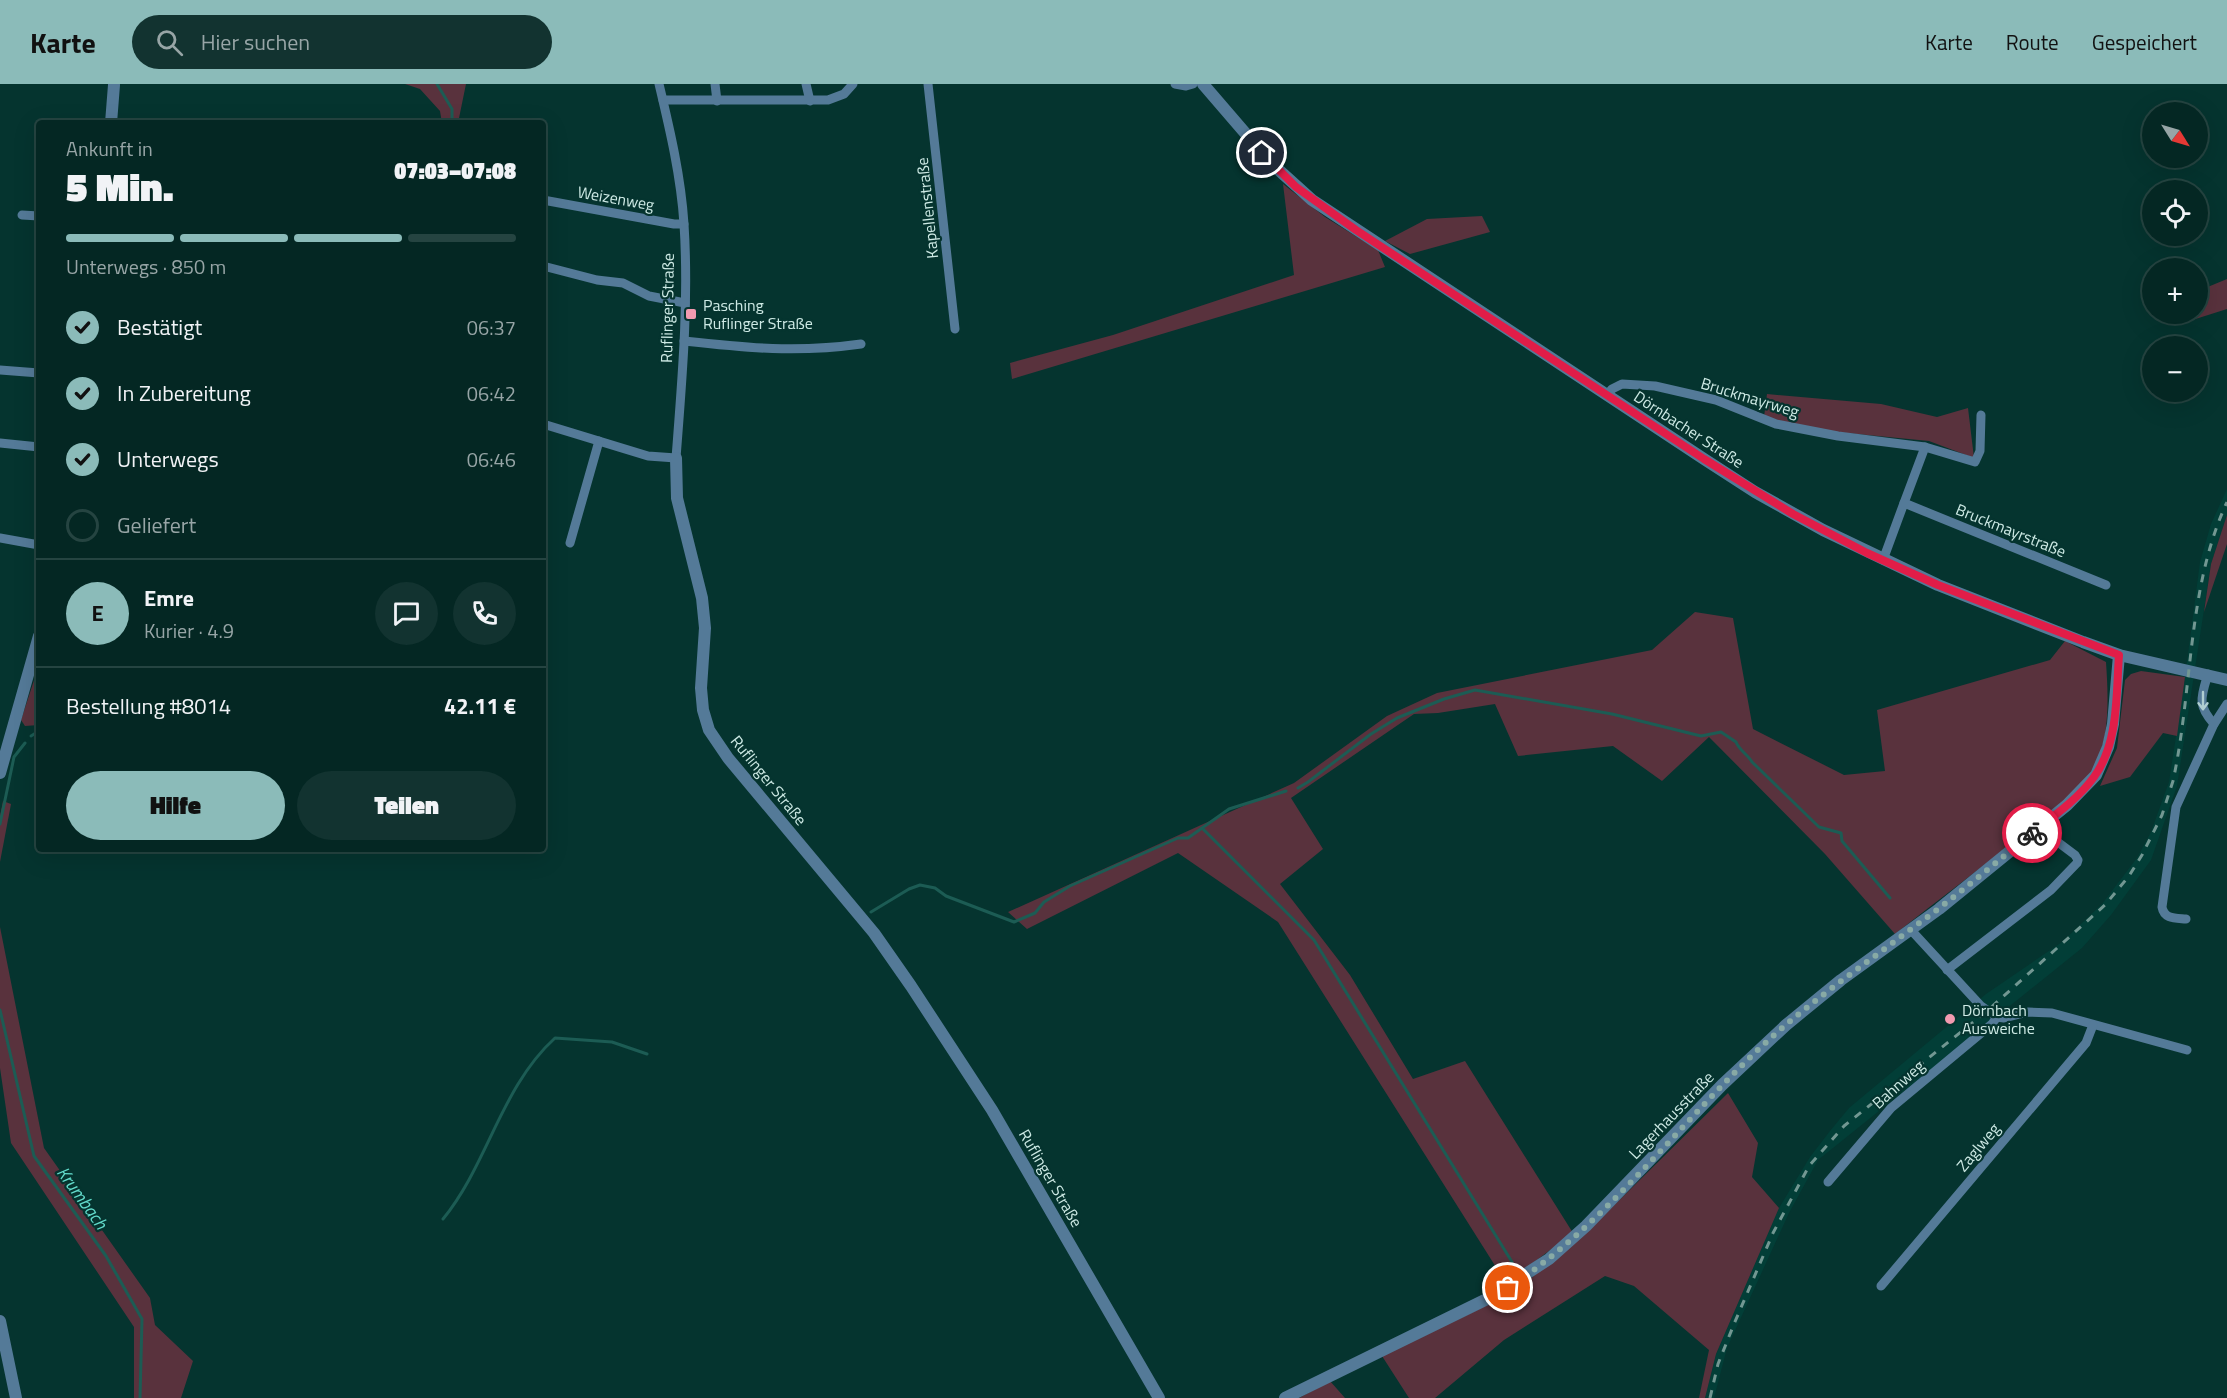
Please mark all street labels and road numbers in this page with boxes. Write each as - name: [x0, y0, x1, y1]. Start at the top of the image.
- street label: Kapellenstraße: [910, 156, 944, 260]
- street label: Weizenweg: [576, 179, 656, 217]
- street label: Ruflinger Straße: [654, 253, 680, 363]
- street label: Bruckmayrweg: [1698, 371, 1802, 423]
- street label: Dörnbacher Straße: [1629, 384, 1749, 474]
- street label: Bruckmayrstraße: [1952, 497, 2070, 563]
- street label: Ruflinger Straße: [725, 730, 813, 830]
- street label: Bahnweg: [1866, 1054, 1930, 1114]
- street label: Lagerhausstraße: [1623, 1066, 1719, 1164]
- street label: Zaglweg: [1951, 1117, 2005, 1177]
- street label: Ruflinger Straße: [1013, 1124, 1089, 1232]

